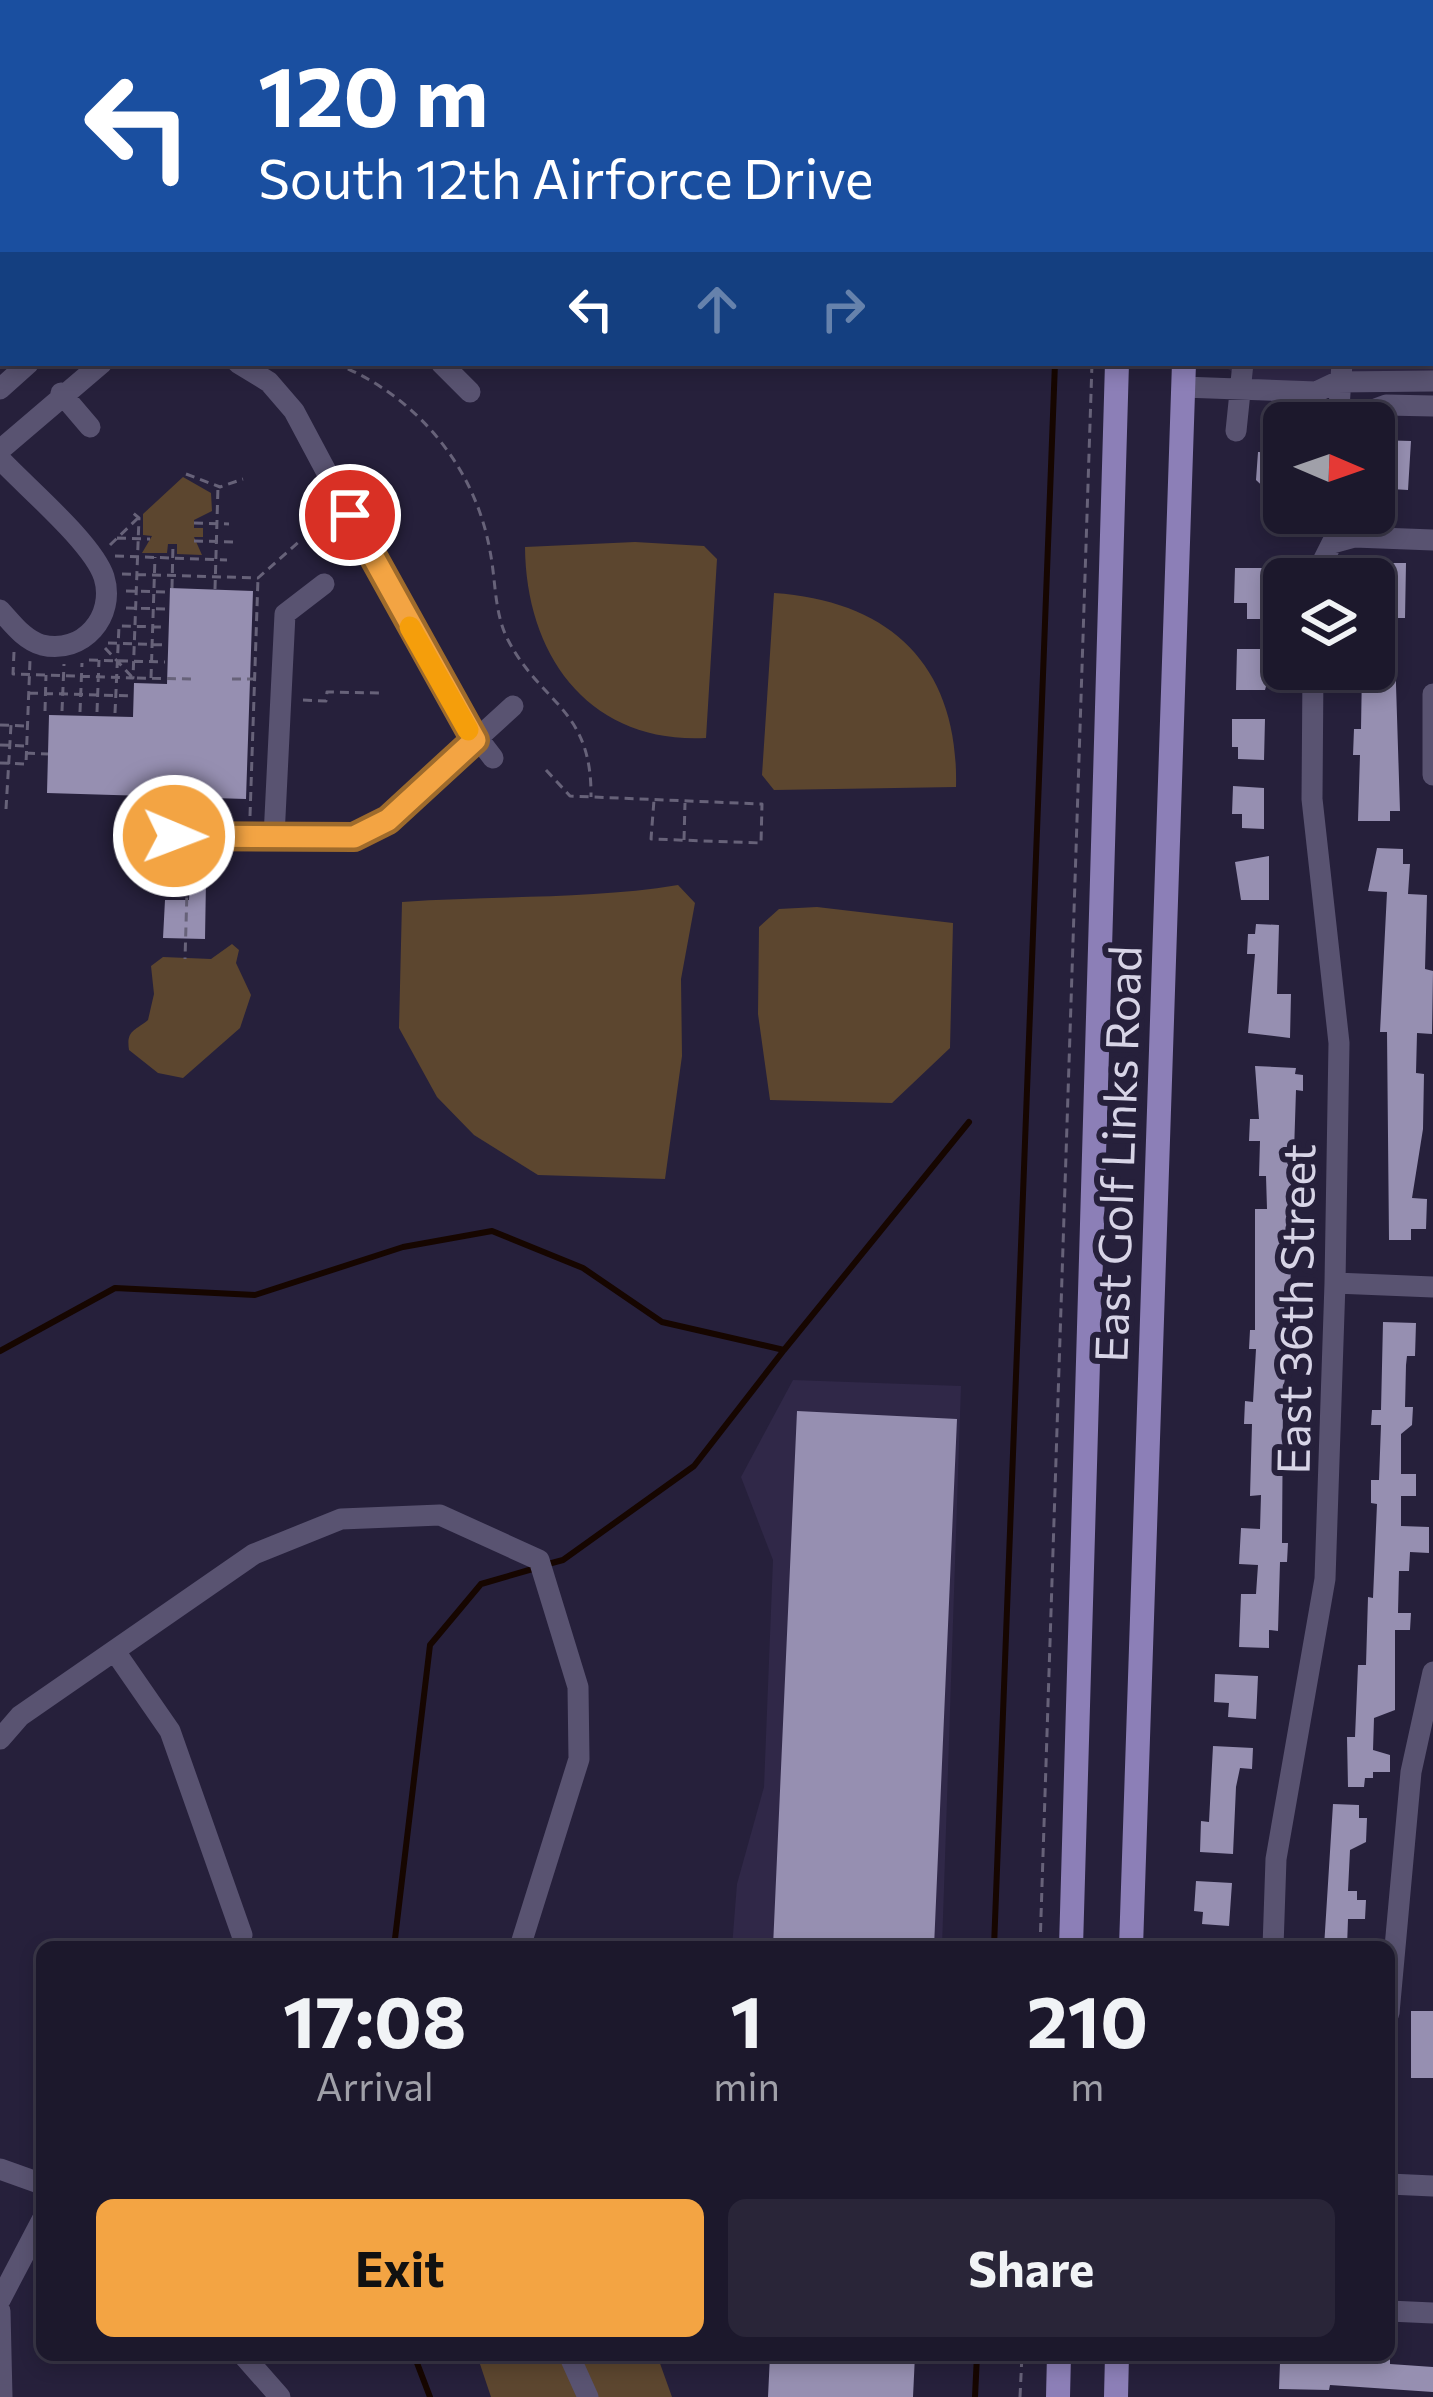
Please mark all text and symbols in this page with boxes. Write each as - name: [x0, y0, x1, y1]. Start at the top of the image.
- text: 120 m: [258, 42, 488, 144]
- icon: left: [60, 48, 216, 204]
- text: South 12th Airforce Drive: [258, 144, 874, 210]
- icon: left: [558, 276, 624, 342]
- icon: ahead: [684, 276, 750, 342]
- icon: right: [810, 276, 876, 342]
- north arrow: [1263, 402, 1395, 534]
- map controls: [1263, 402, 1395, 690]
- pin: [299, 464, 401, 566]
- icon: arrive: [317, 482, 383, 548]
- button: layers: [1263, 558, 1395, 690]
- position arrow: [111, 773, 237, 899]
- street label: East Golf Links Road: [1081, 945, 1151, 1363]
- street label: East 36th Street: [1264, 1143, 1324, 1475]
- text: 17:08: [283, 1975, 466, 2063]
- text: 1: [730, 1975, 763, 2063]
- text: 210: [1027, 1975, 1148, 2063]
- text: Arrival: [316, 2061, 434, 2109]
- text: min: [713, 2061, 780, 2109]
- text: m: [1070, 2061, 1104, 2109]
- button: Exit: [96, 2199, 704, 2337]
- button: Share: [728, 2199, 1335, 2337]

